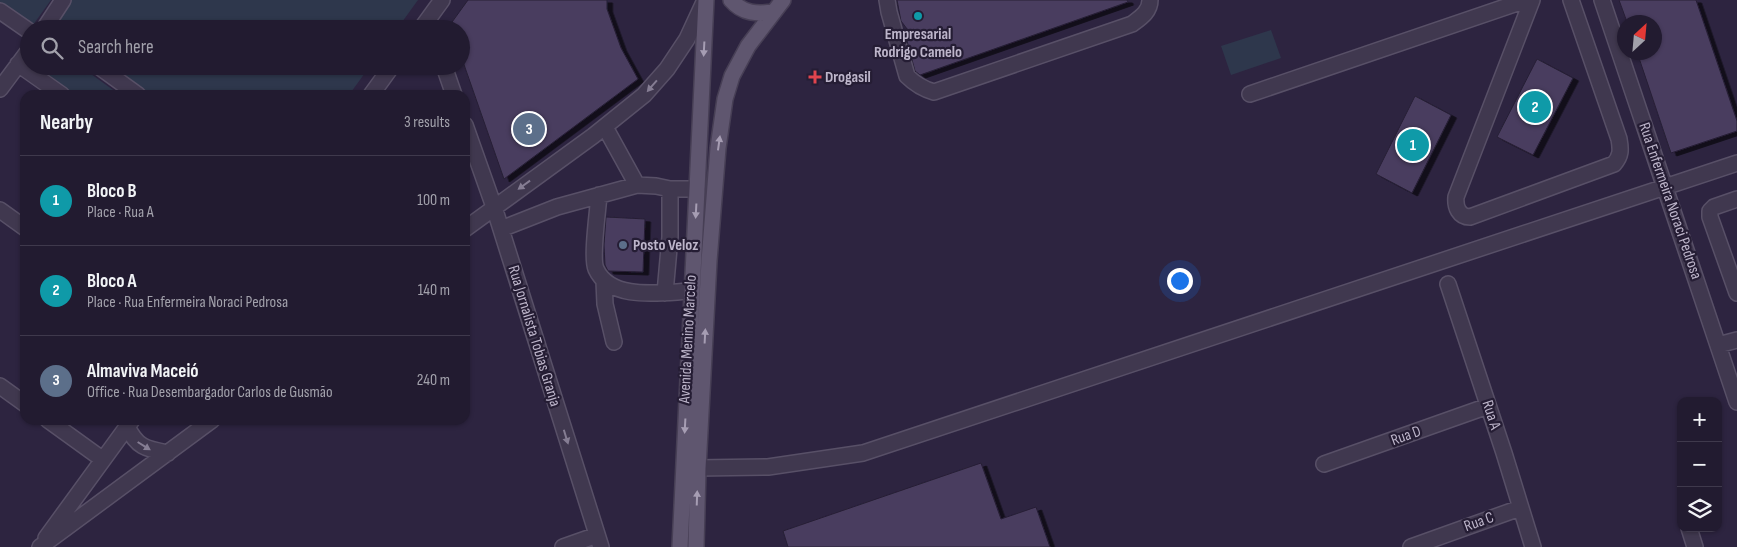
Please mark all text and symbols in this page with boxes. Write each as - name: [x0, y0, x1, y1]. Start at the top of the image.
- marker: Empresarial Rodrigo Camelo: [912, 10, 924, 22]
- north arrow: [1617, 15, 1662, 60]
- search box: [20, 20, 470, 75]
- place label: Empresarial Rodrigo Camelo: [874, 25, 962, 62]
- icon: search: [38, 34, 66, 62]
- text: Search here: [78, 36, 154, 59]
- one-way arrow: [699, 41, 707, 57]
- place label: Drogasil: [825, 68, 871, 87]
- marker: Drogasil: [809, 71, 821, 83]
- one-way arrow: [646, 79, 658, 91]
- pin: 2: [1519, 88, 1551, 126]
- text: Nearby: [40, 110, 93, 135]
- pin: 3: [513, 110, 545, 148]
- text: 3 results: [404, 113, 450, 132]
- street label: Rua Enfermeira Noraci Pedrosa: [1634, 120, 1706, 282]
- pin: 1: [1397, 126, 1429, 164]
- one-way arrow: [715, 134, 723, 150]
- text: Bloco B: [87, 180, 136, 203]
- one-way arrow: [518, 180, 531, 190]
- text: 1: [53, 191, 59, 210]
- text: 100 m: [417, 191, 450, 210]
- text: Place · Rua A: [87, 203, 154, 222]
- one-way arrow: [691, 203, 699, 219]
- place label: Posto Veloz: [633, 236, 698, 255]
- marker: Posto Veloz: [617, 239, 629, 251]
- street label: Rua Jornalista Tobias Granja: [504, 263, 564, 409]
- your location: [1167, 268, 1193, 294]
- text: Bloco A: [87, 270, 136, 293]
- street label: Avenida Menino Marcelo: [675, 274, 701, 405]
- text: 2: [52, 281, 60, 300]
- text: 140 m: [418, 281, 450, 300]
- text: Place · Rua Enfermeira Noraci Pedrosa: [87, 293, 288, 312]
- one-way arrow: [702, 328, 710, 344]
- text: Almaviva Maceió: [87, 360, 199, 383]
- text: 3: [52, 371, 60, 390]
- text: 240 m: [417, 371, 450, 390]
- text: Office · Rua Desembargador Carlos de Gusmão: [87, 383, 333, 402]
- map controls: [1677, 397, 1722, 532]
- button: +: [1677, 397, 1722, 442]
- street label: Rua A: [1477, 398, 1505, 432]
- one-way arrow: [681, 418, 689, 434]
- street label: Rua D: [1388, 422, 1424, 450]
- one-way arrow: [563, 430, 571, 445]
- one-way arrow: [137, 441, 150, 450]
- button: −: [1677, 442, 1722, 487]
- button: layers: [1677, 487, 1722, 532]
- one-way arrow: [694, 490, 702, 506]
- street label: Rua C: [1461, 508, 1497, 536]

